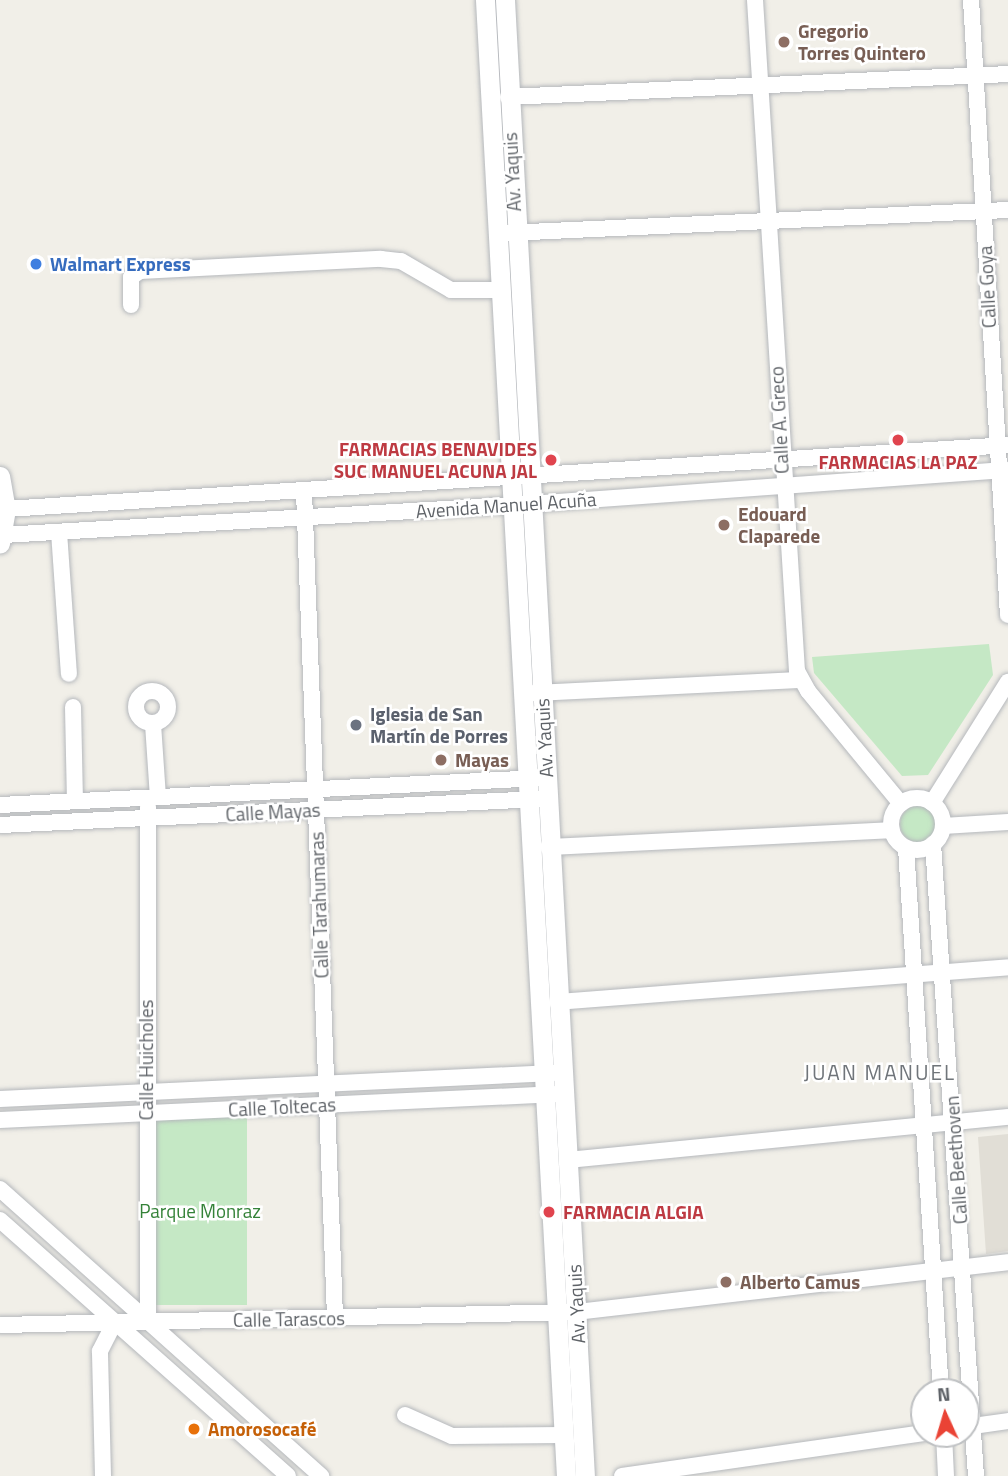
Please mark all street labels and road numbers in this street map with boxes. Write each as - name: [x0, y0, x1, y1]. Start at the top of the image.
- street label: Av. Yaquis: [499, 132, 525, 212]
- street label: Calle Goya: [973, 245, 1001, 329]
- street label: Calle A. Greco: [765, 366, 793, 474]
- street label: Avenida Manuel Acuña: [415, 487, 597, 523]
- street label: Av. Yaquis: [531, 698, 557, 778]
- street label: Calle Mayas: [225, 798, 321, 826]
- street label: Calle Tarahumaras: [305, 831, 333, 979]
- street label: Calle Huicholes: [135, 1000, 157, 1120]
- street label: Calle Toltecas: [227, 1093, 337, 1121]
- street label: Calle Beethoven: [940, 1095, 972, 1225]
- street label: Av. Yaquis: [563, 1264, 589, 1344]
- street label: Calle Tarascos: [233, 1307, 345, 1331]

